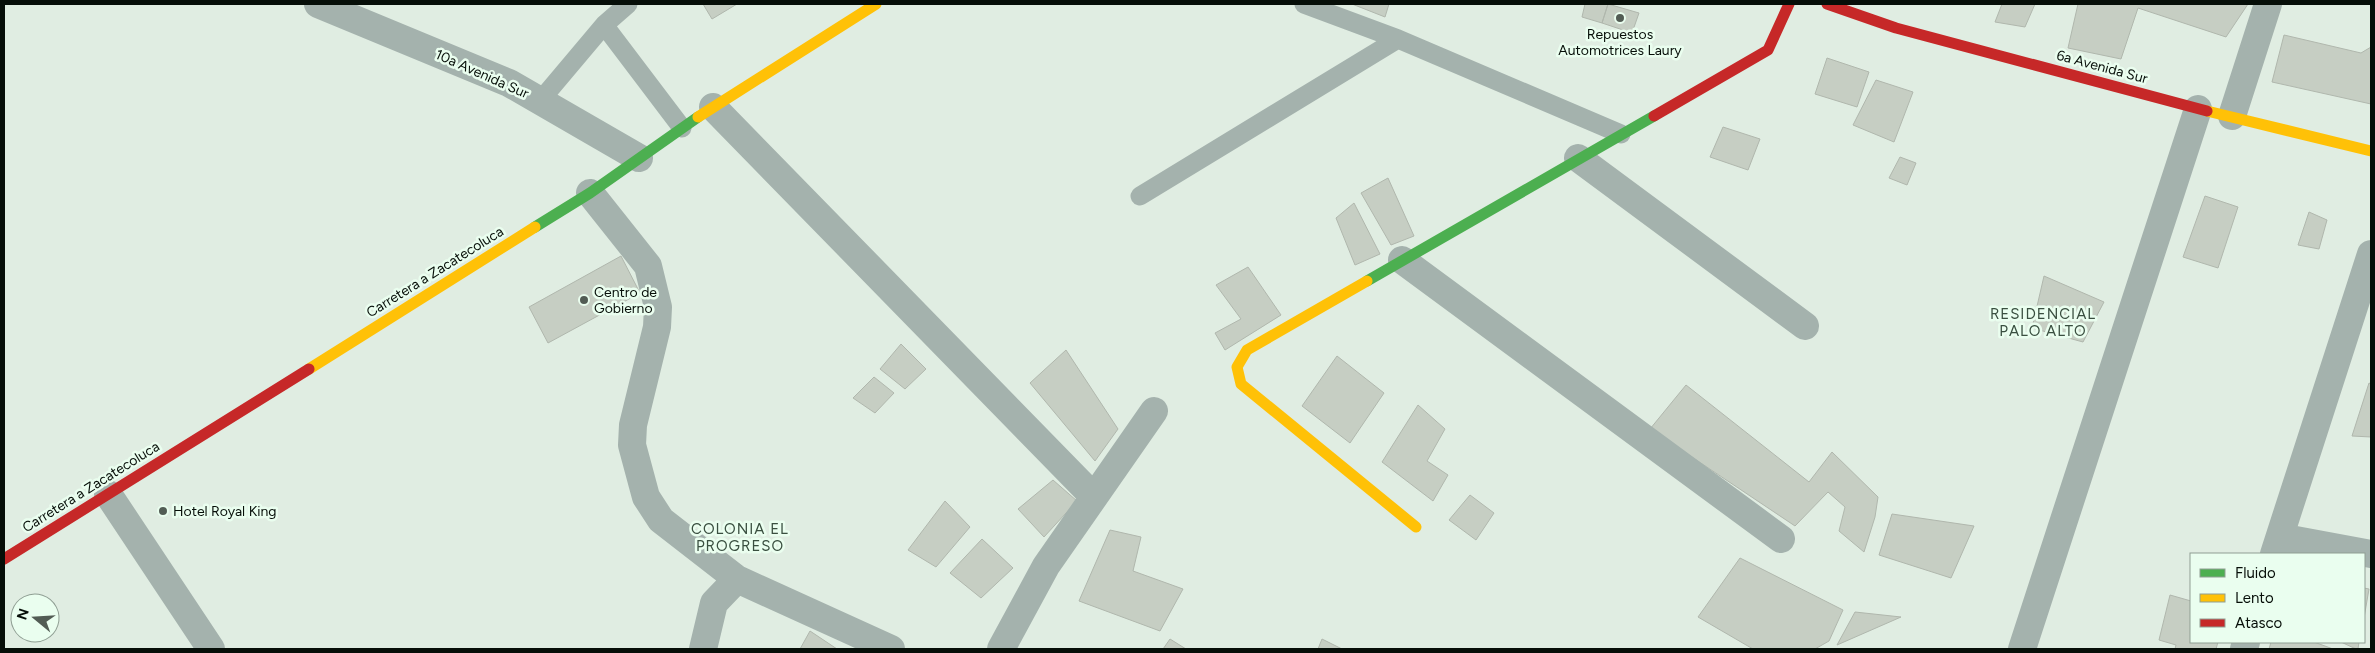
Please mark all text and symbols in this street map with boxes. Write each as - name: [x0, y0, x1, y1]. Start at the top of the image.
- marker: Repuestos Automotrices Laury: [1614, 12, 1626, 24]
- place label: Repuestos Automotrices Laury: [1558, 26, 1682, 59]
- street label: 10a Avenida Sur: [433, 46, 532, 102]
- street label: 6a Avenida Sur: [2055, 47, 2150, 87]
- street label: Carretera a Zacatecoluca: [363, 223, 507, 321]
- place label: Centro de Gobierno: [594, 284, 657, 317]
- marker: Centro de Gobierno: [578, 294, 590, 306]
- district label: RESIDENCIAL PALO ALTO: [1990, 305, 2096, 340]
- street label: Carretera a Zacatecoluca: [19, 438, 163, 536]
- place label: Hotel Royal King: [173, 503, 276, 520]
- marker: Hotel Royal King: [157, 505, 169, 517]
- district label: COLONIA EL PROGRESO: [691, 520, 789, 555]
- legend: [2190, 553, 2365, 643]
- text: Fluido: [2235, 564, 2276, 582]
- text: Lento: [2235, 589, 2274, 607]
- north arrow: [10, 593, 60, 643]
- text: N: [13, 606, 33, 622]
- text: Atasco: [2235, 614, 2283, 632]

